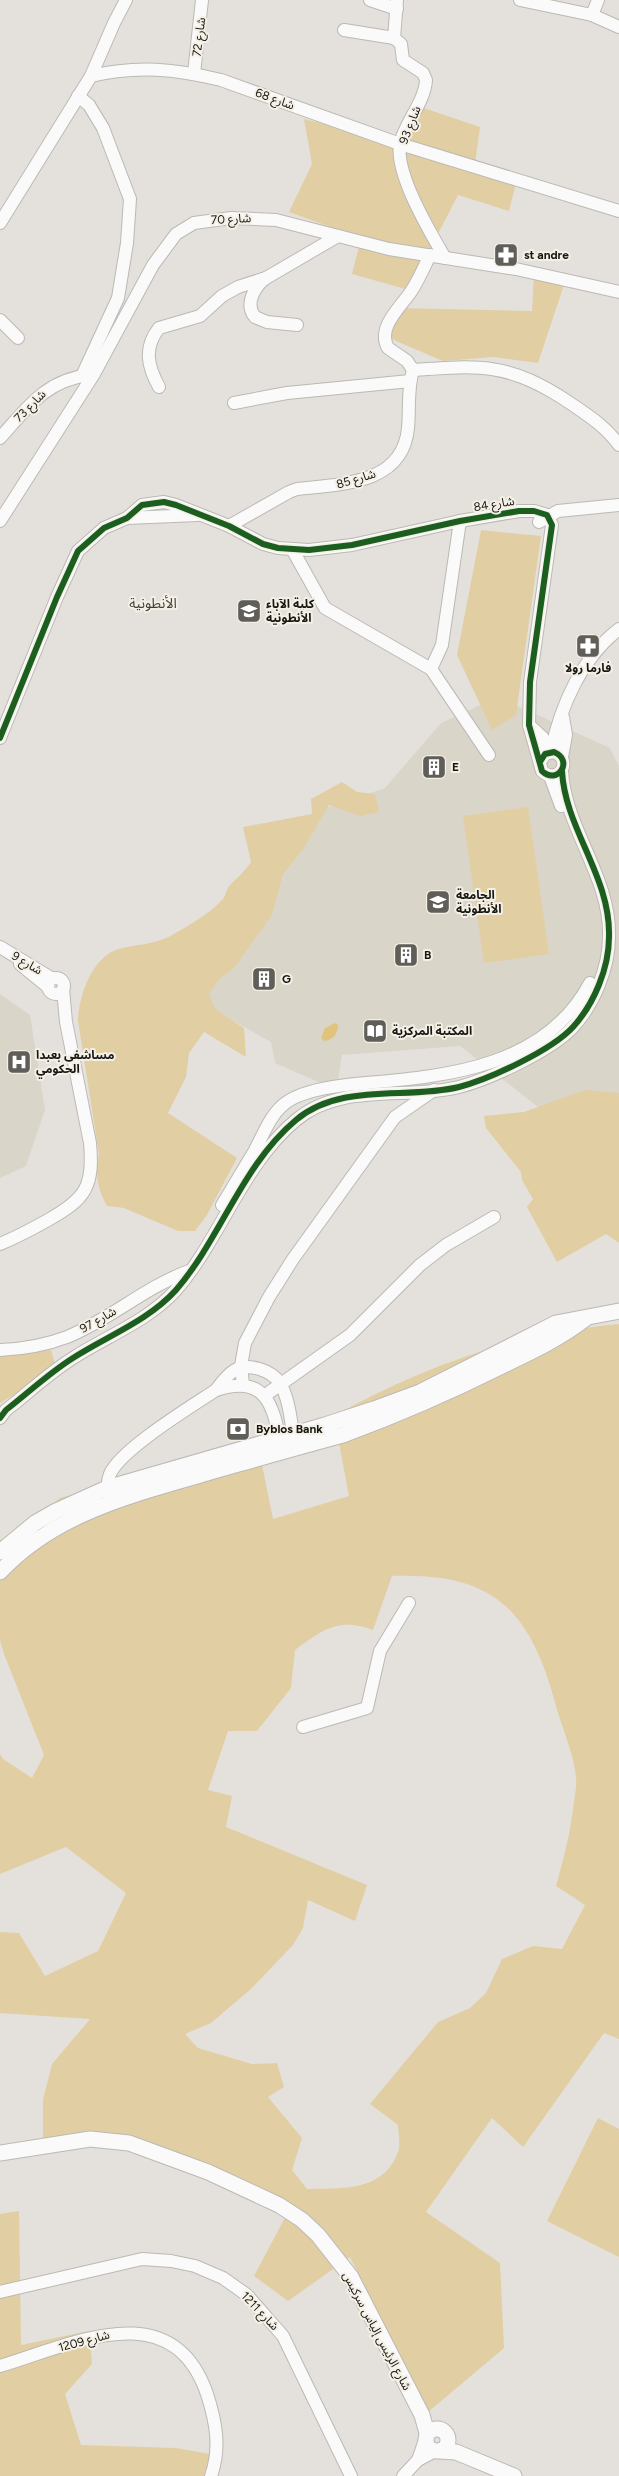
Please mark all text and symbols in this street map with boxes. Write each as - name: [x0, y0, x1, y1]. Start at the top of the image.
- street label: شارع 72: [190, 17, 210, 58]
- street label: شارع 68: [253, 85, 296, 114]
- street label: شارع 93: [396, 104, 426, 147]
- street label: شارع 70: [210, 211, 252, 229]
- pharmacy icon: st andre: [493, 242, 519, 268]
- place label: st andre: [524, 248, 569, 262]
- street label: شارع 73: [11, 387, 50, 426]
- street label: شارع 85: [335, 466, 378, 494]
- street label: شارع 84: [473, 494, 516, 516]
- district label: الأنطونية: [129, 595, 177, 612]
- place label: كلية الآباء الأنطونية: [266, 597, 315, 625]
- school or university icon: كلية الآباء الأنطونية: [236, 598, 262, 624]
- pharmacy icon: فارما رولا: [575, 633, 601, 659]
- place label: فارما رولا: [565, 661, 611, 675]
- building icon: E: [421, 754, 447, 780]
- place label: E: [452, 760, 459, 774]
- place label: الجامعة الأنطونية: [456, 888, 501, 916]
- school or university icon: الجامعة الأنطونية: [425, 889, 451, 915]
- building icon: B: [393, 942, 419, 968]
- street label: شارع 9: [8, 948, 45, 979]
- place label: B: [424, 948, 431, 962]
- building icon: G: [251, 966, 277, 992]
- place label: G: [282, 972, 291, 986]
- library icon: المكتبة المركزية: [362, 1018, 388, 1044]
- place label: المكتبة المركزية: [392, 1024, 472, 1038]
- place label: مساشفى بعبدا الحكومي: [36, 1048, 114, 1079]
- hospital icon: مساشفى بعبدا الحكومي: [6, 1049, 32, 1075]
- street label: شارع 97: [77, 1304, 120, 1338]
- bank icon: Byblos Bank: [225, 1416, 251, 1442]
- place label: Byblos Bank: [256, 1422, 323, 1436]
- street label: شارع الرئيس إلياس سركيس: [338, 2269, 414, 2394]
- street label: شارع 1211: [237, 2289, 282, 2334]
- street label: شارع 1209: [57, 2327, 112, 2356]

